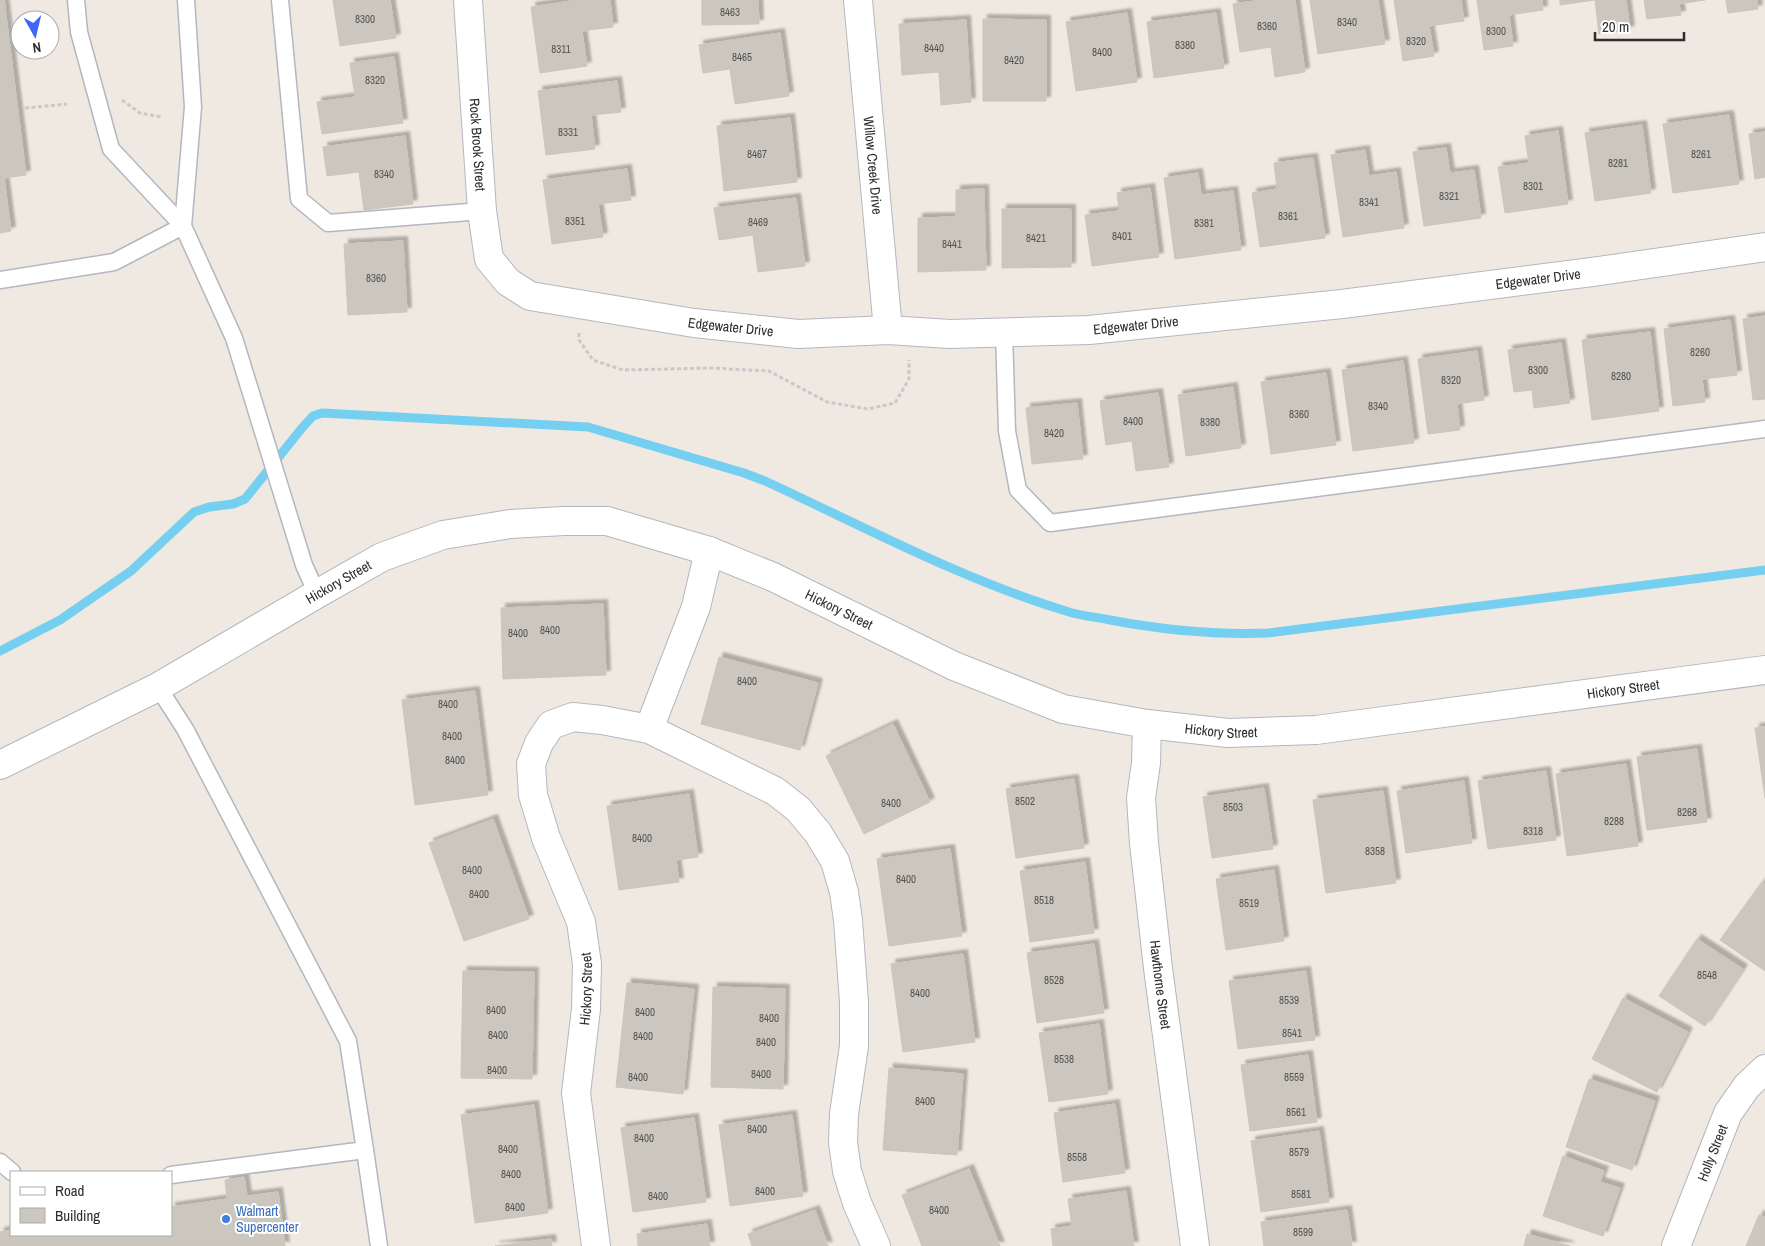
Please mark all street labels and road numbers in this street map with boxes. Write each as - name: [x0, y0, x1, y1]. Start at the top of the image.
- street label: Rock Brook Street: [466, 98, 490, 192]
- street label: Willow Creek Drive: [860, 116, 886, 215]
- street label: Edgewater Drive: [1495, 265, 1582, 293]
- street label: Edgewater Drive: [1092, 312, 1179, 339]
- street label: Edgewater Drive: [687, 313, 774, 340]
- street label: Hickory Street: [302, 556, 374, 608]
- street label: Hickory Street: [802, 585, 876, 634]
- street label: Hickory Street: [1586, 675, 1660, 703]
- street label: Hickory Street: [1184, 719, 1258, 742]
- street label: Hawthorne Street: [1146, 939, 1175, 1030]
- street label: Hickory Street: [575, 951, 596, 1026]
- street label: Holly Street: [1693, 1122, 1732, 1184]

